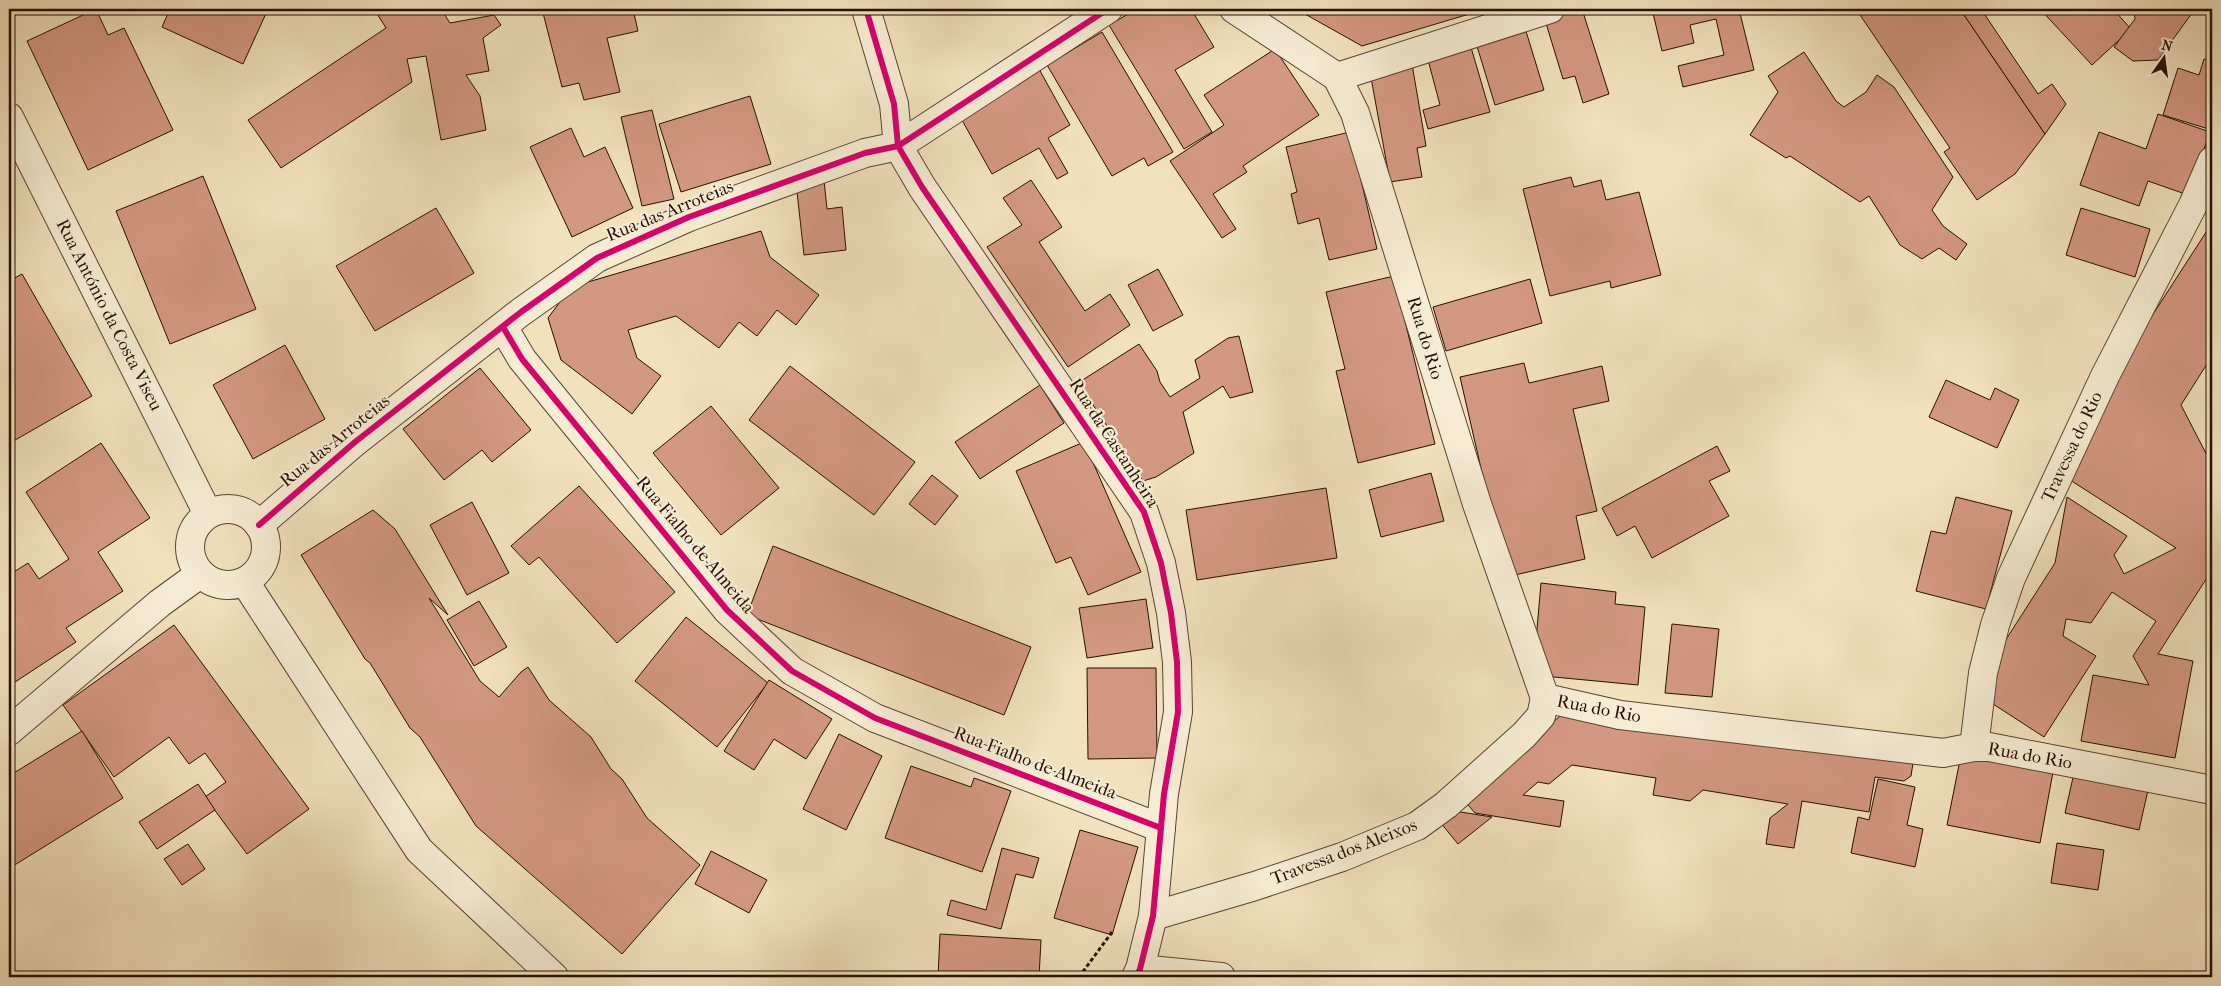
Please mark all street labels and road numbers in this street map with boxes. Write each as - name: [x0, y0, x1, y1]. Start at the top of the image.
- street label: Rua das Arroteias: [603, 176, 737, 246]
- street label: Rua António da Costa Viseu: [51, 216, 167, 414]
- street label: Rua do Rio: [1402, 294, 1448, 382]
- street label: Rua da Castanheira: [1064, 375, 1164, 512]
- street label: Travessa do Rio: [2037, 388, 2107, 506]
- street label: Rua das Arroteias: [276, 390, 394, 492]
- street label: Rua Fialho de Almeida: [631, 472, 759, 618]
- street label: Rua do Rio: [1555, 691, 1643, 727]
- street label: Rua Fialho de Almeida: [951, 722, 1120, 804]
- street label: Rua do Rio: [1986, 738, 2074, 774]
- street label: Travessa dos Aleixos: [1268, 814, 1420, 889]

